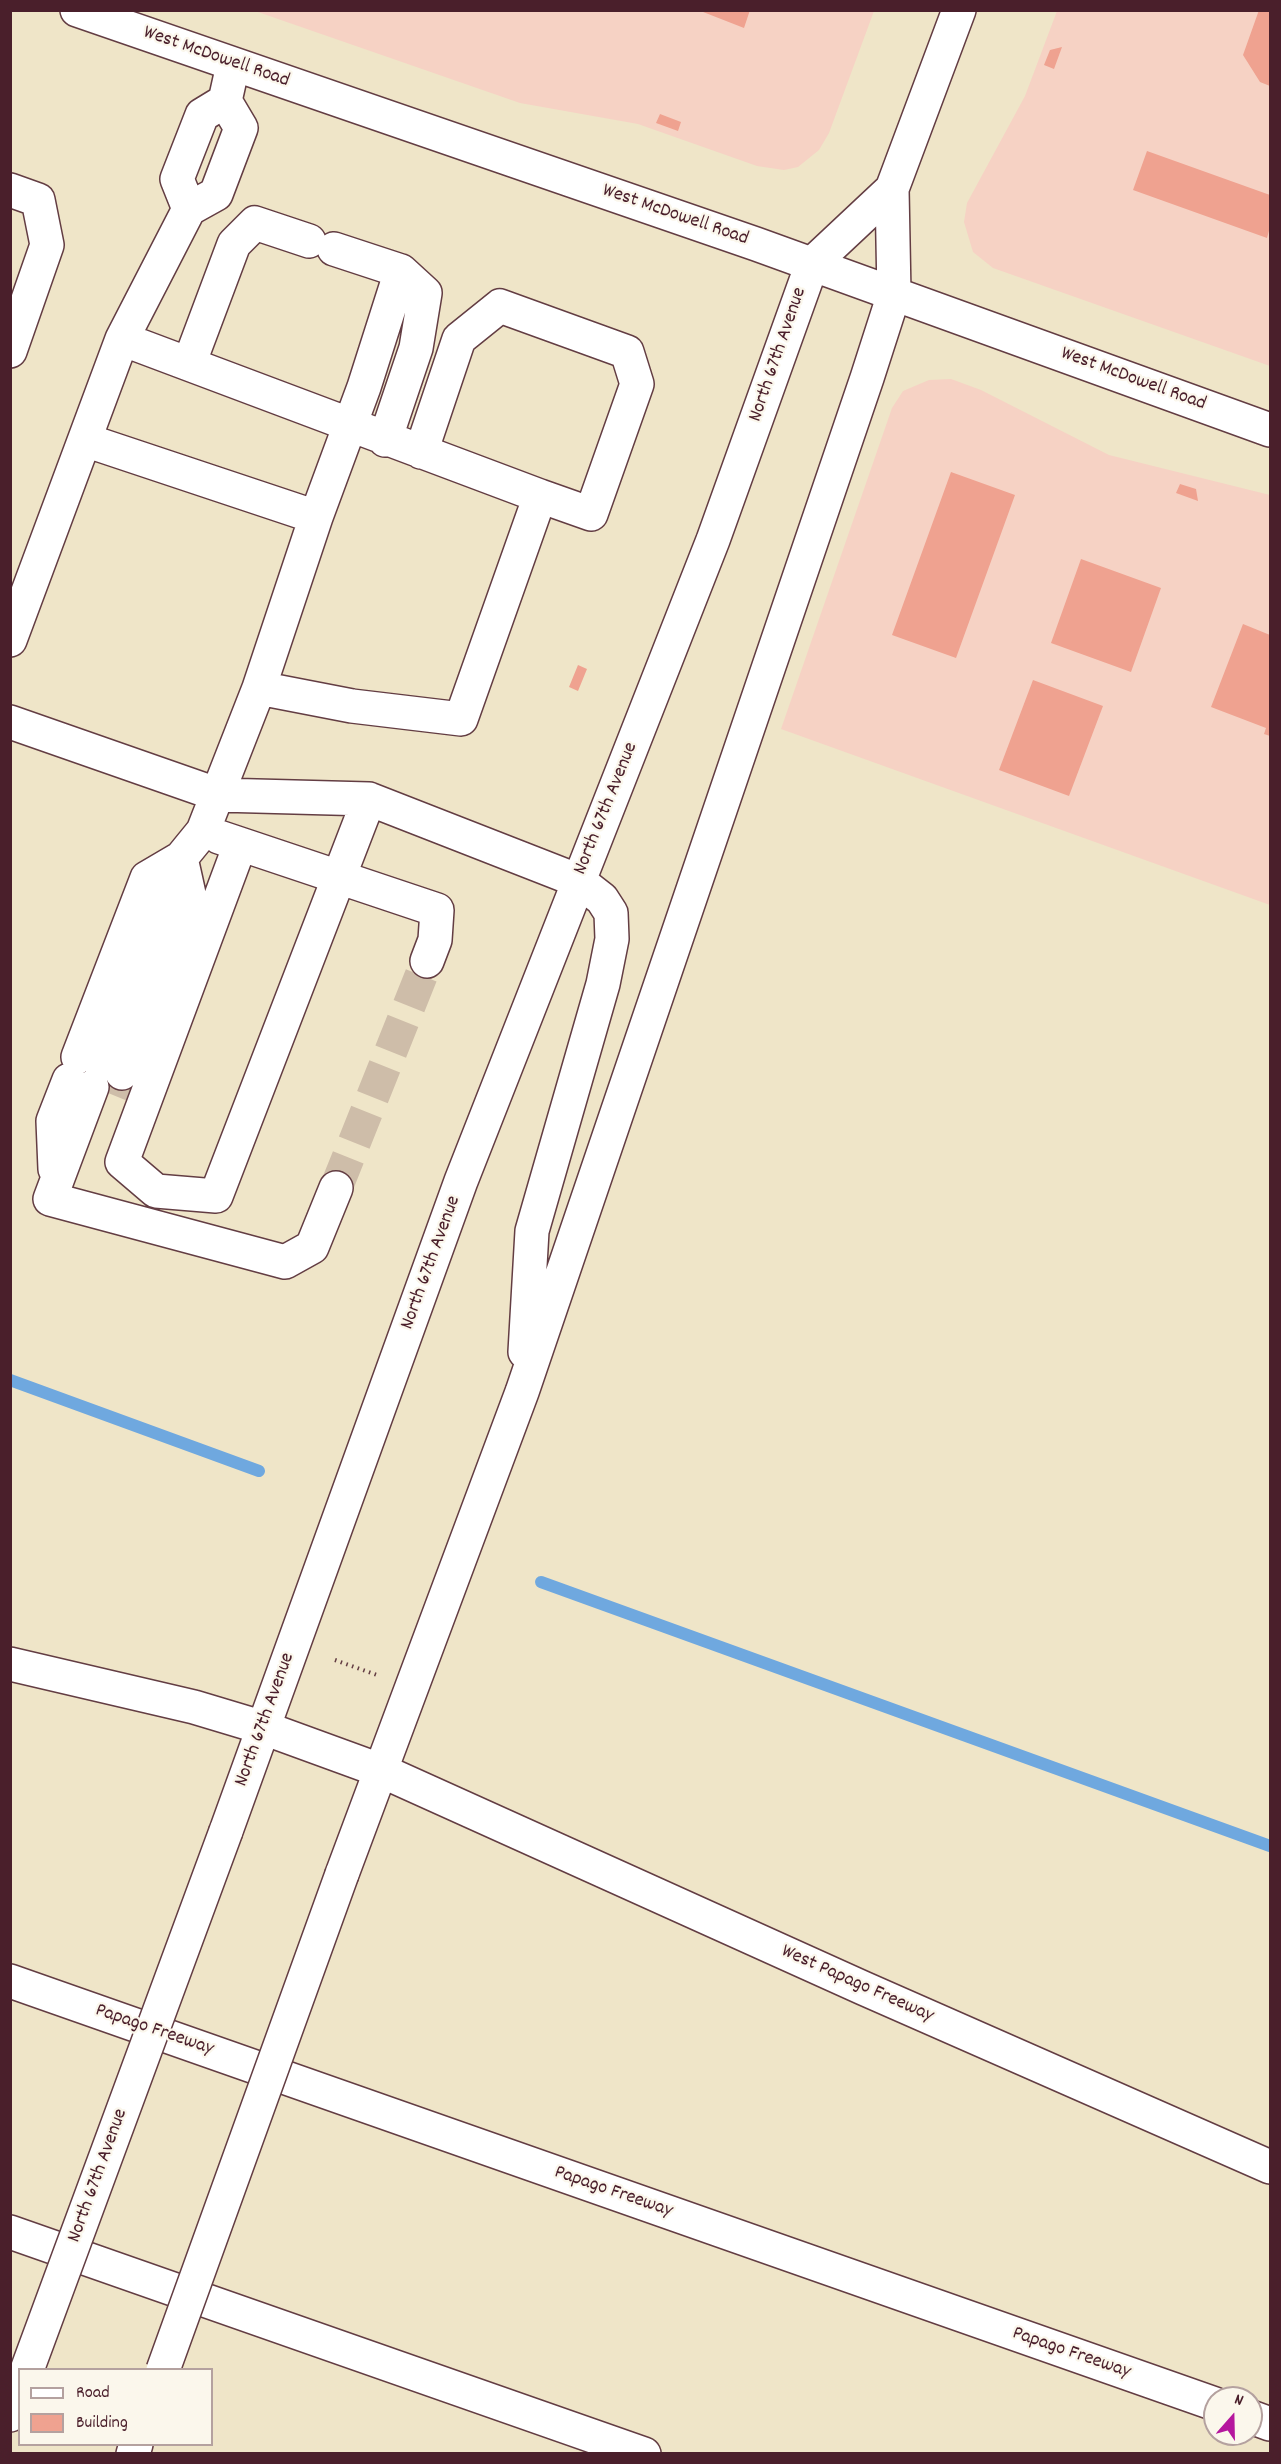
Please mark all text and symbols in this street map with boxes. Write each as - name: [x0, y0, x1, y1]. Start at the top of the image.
- street label: West McDowell Road: [140, 22, 292, 94]
- street label: West McDowell Road: [599, 180, 751, 252]
- street label: North 67th Avenue: [745, 285, 813, 425]
- street label: West McDowell Road: [1057, 343, 1209, 417]
- street label: North 67th Avenue: [570, 739, 644, 879]
- street label: North 67th Avenue: [397, 1193, 467, 1333]
- street label: North 67th Avenue: [231, 1650, 301, 1790]
- street label: West Papago Freeway: [777, 1941, 937, 2029]
- street label: Papago Freeway: [92, 2000, 216, 2062]
- street label: North 67th Avenue: [64, 2106, 134, 2246]
- street label: Papago Freeway: [551, 2162, 675, 2224]
- street label: Papago Freeway: [1009, 2323, 1133, 2385]
- legend: [18, 2368, 213, 2446]
- text: Road: [76, 2381, 110, 2406]
- north arrow: [1203, 2386, 1263, 2446]
- text: N: [1231, 2388, 1246, 2413]
- text: Building: [76, 2411, 128, 2436]

